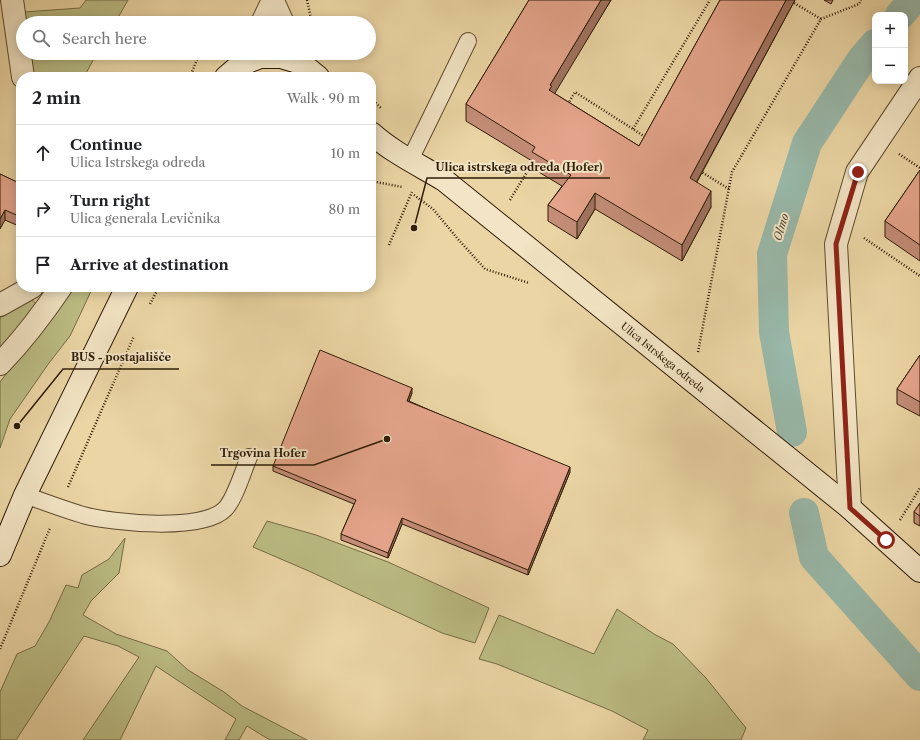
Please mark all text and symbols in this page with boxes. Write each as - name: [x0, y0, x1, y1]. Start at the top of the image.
- map controls: [872, 12, 908, 84]
- button: +: [872, 12, 908, 48]
- search box: [16, 16, 376, 60]
- icon: search: [30, 27, 52, 49]
- text: Search here: [62, 29, 147, 48]
- button: −: [872, 48, 908, 84]
- text: 2 min: [32, 88, 81, 108]
- text: Walk · 90 m: [287, 90, 360, 106]
- text: Continue: [70, 135, 142, 154]
- icon: ahead: [32, 142, 54, 164]
- text: 10 m: [331, 145, 360, 161]
- text: Ulica Istrskega odreda: [70, 154, 205, 170]
- callout: Ulica istrskega odreda (Hofer): [427, 155, 610, 178]
- text: Ulica istrskega odreda (Hofer): [436, 160, 603, 174]
- route end: [849, 163, 867, 181]
- text: Turn right: [70, 191, 150, 210]
- icon: right: [32, 198, 54, 220]
- text: 80 m: [328, 201, 360, 217]
- text: Ulica generala Levičnika: [70, 210, 220, 226]
- water label: Olmo: [770, 212, 792, 242]
- icon: arrive: [32, 254, 54, 276]
- text: Arrive at destination: [70, 255, 229, 274]
- street label: Ulica Istrskega odreda: [618, 320, 708, 396]
- callout: BUS - postajališče: [63, 346, 179, 369]
- text: BUS - postajališče: [71, 350, 171, 364]
- callout: Trgovina Hofer: [211, 442, 314, 465]
- text: Trgovina Hofer: [220, 446, 307, 460]
- route start: [877, 531, 895, 549]

